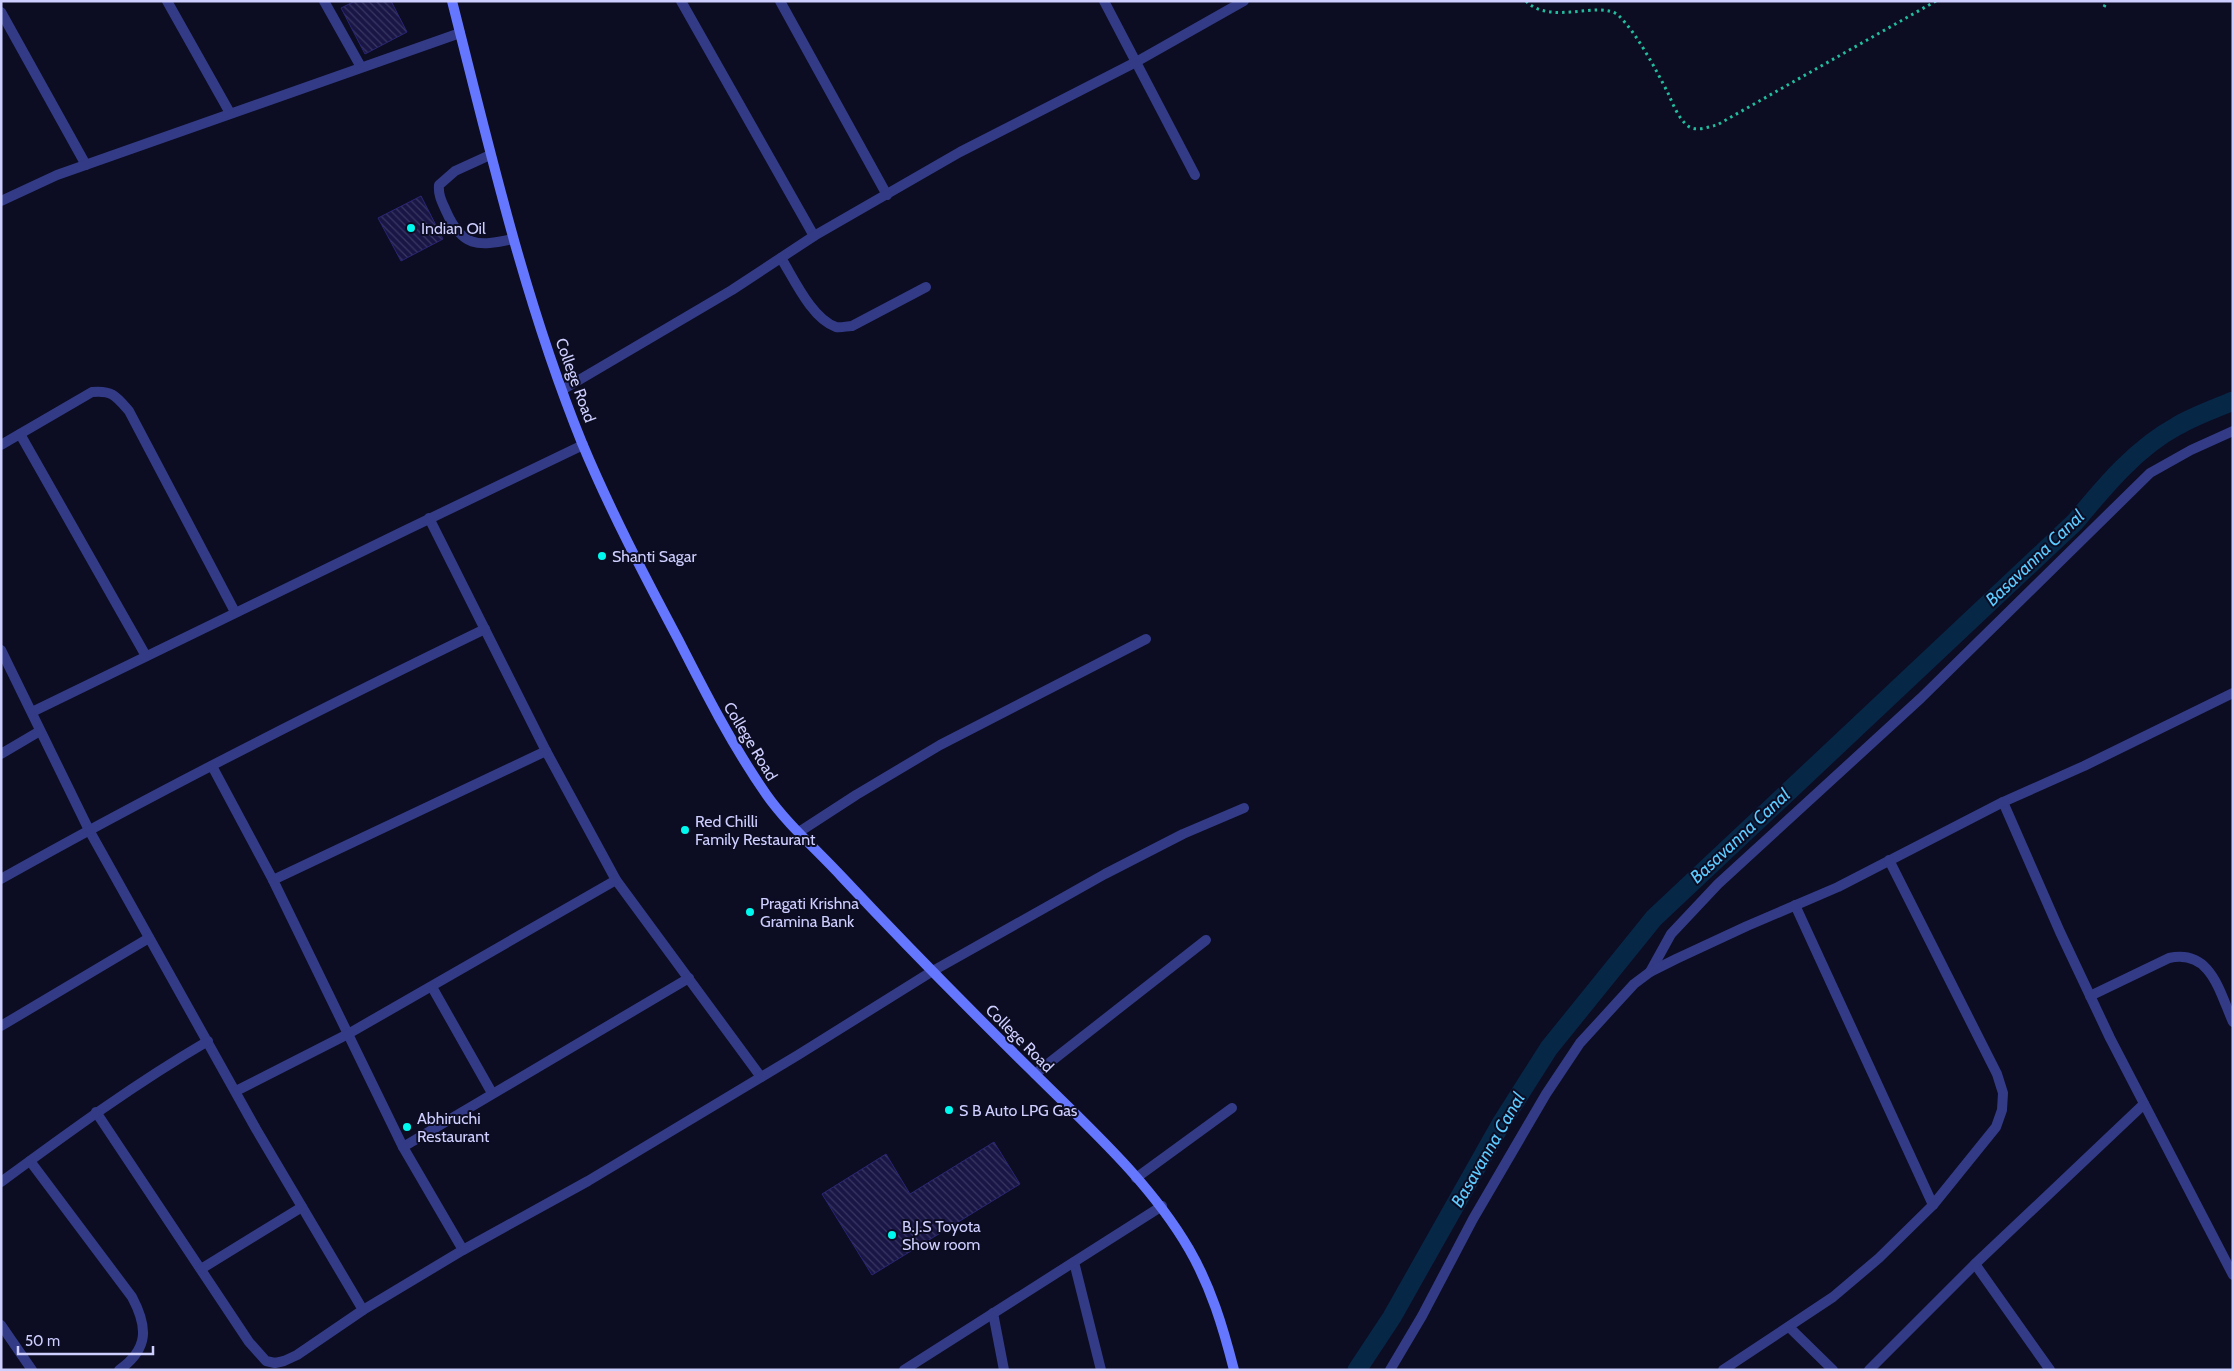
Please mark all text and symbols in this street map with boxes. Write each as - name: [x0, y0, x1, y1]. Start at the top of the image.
- place label: Indian Oil: [421, 219, 486, 238]
- marker: Indian Oil: [405, 222, 417, 234]
- street label: College Road: [551, 335, 600, 425]
- water label: Basavanna Canal: [1981, 505, 2090, 611]
- place label: Shanti Sagar: [612, 547, 697, 566]
- marker: Shanti Sagar: [596, 550, 608, 562]
- street label: College Road: [720, 698, 782, 784]
- water label: Basavanna Canal: [1685, 783, 1795, 888]
- place label: Red Chilli Family Restaurant: [695, 812, 816, 849]
- marker: Red Chilli Family Restaurant: [679, 824, 691, 836]
- place label: Pragati Krishna Gramina Bank: [760, 894, 859, 931]
- marker: Pragati Krishna Gramina Bank: [744, 906, 756, 918]
- street label: College Road: [982, 1000, 1058, 1076]
- water label: Basavanna Canal: [1446, 1088, 1530, 1211]
- place label: S B Auto LPG Gas: [959, 1101, 1078, 1120]
- marker: S B Auto LPG Gas: [943, 1104, 955, 1116]
- place label: Abhiruchi Restaurant: [417, 1109, 490, 1146]
- marker: Abhiruchi Restaurant: [401, 1121, 413, 1133]
- place label: B.J.S Toyota Show room: [902, 1217, 981, 1254]
- marker: B.J.S Toyota Show room: [886, 1229, 898, 1241]
- scale bar: [18, 1324, 152, 1356]
- text: 50 m: [25, 1332, 60, 1350]

